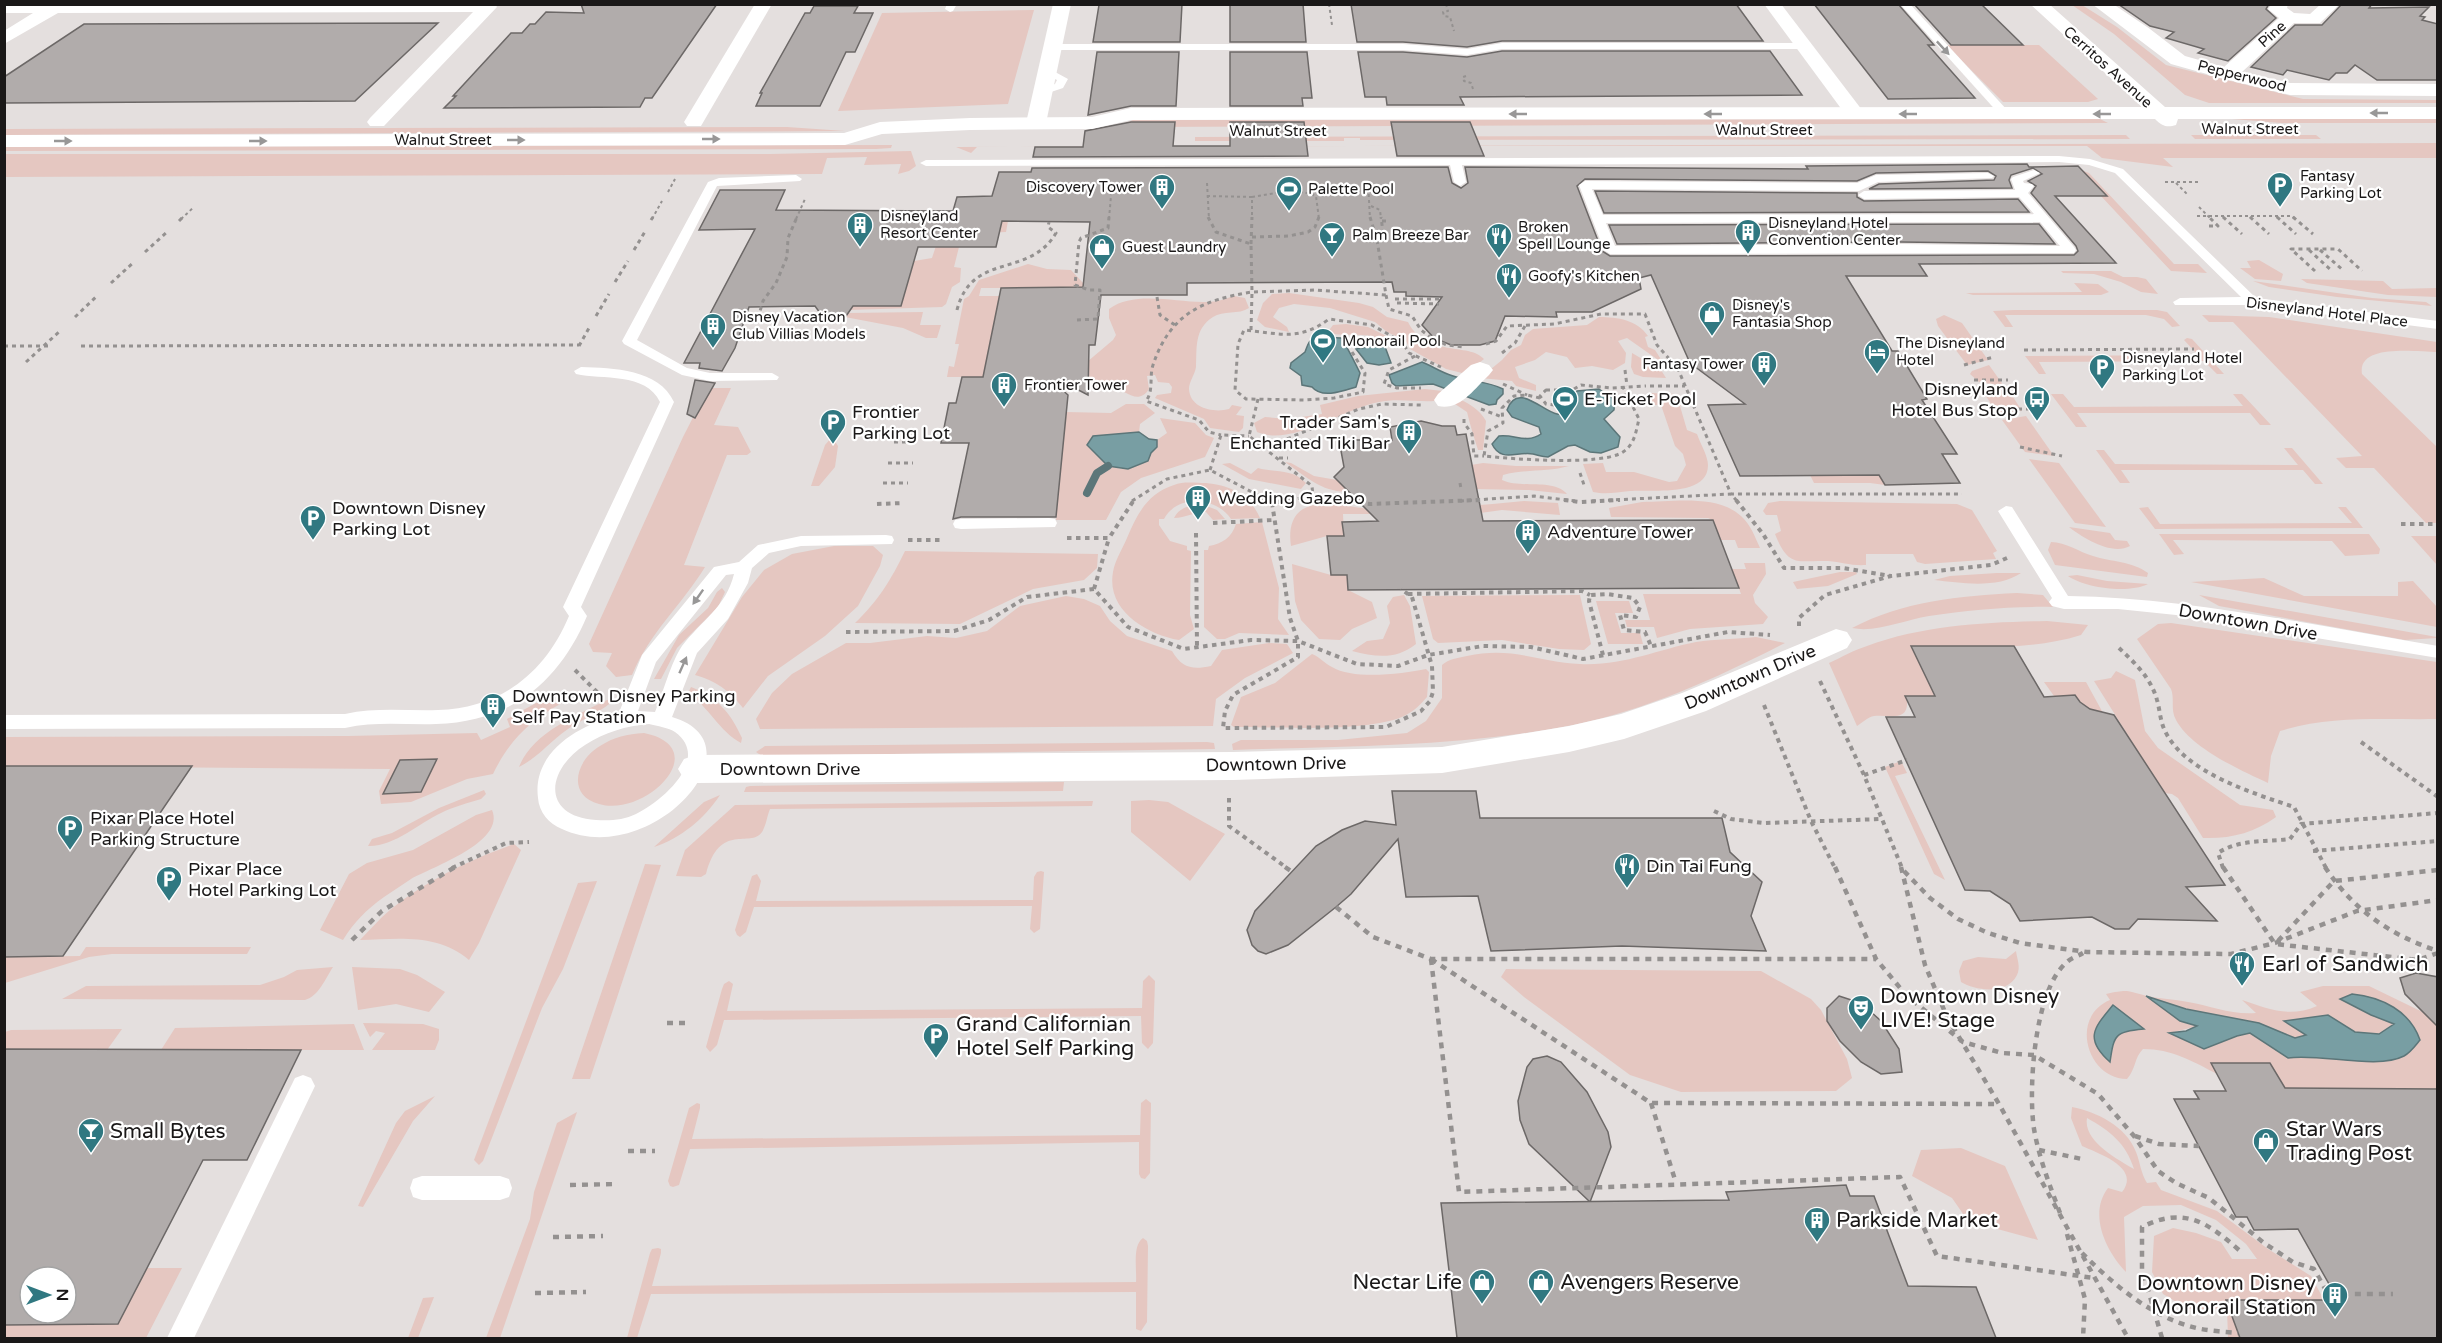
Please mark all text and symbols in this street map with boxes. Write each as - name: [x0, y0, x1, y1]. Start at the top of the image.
- street label: Pine: [2254, 17, 2290, 51]
- street label: Cerritos Avenue: [2060, 22, 2156, 112]
- one-way arrow: [1936, 40, 1950, 54]
- street label: Pepperwood: [2196, 56, 2288, 96]
- one-way arrow: [2370, 108, 2389, 118]
- one-way arrow: [1508, 109, 1527, 119]
- one-way arrow: [1703, 109, 1722, 119]
- one-way arrow: [1898, 109, 1917, 119]
- one-way arrow: [2093, 109, 2112, 119]
- street label: Walnut Street: [2201, 120, 2299, 138]
- street label: Walnut Street: [1715, 121, 1813, 139]
- street label: Walnut Street: [1229, 122, 1327, 140]
- street label: Walnut Street: [394, 131, 492, 149]
- one-way arrow: [701, 134, 720, 144]
- one-way arrow: [506, 135, 525, 145]
- one-way arrow: [53, 136, 72, 146]
- one-way arrow: [248, 136, 267, 146]
- place label: Fantasy Parking Lot: [2300, 167, 2382, 202]
- parking icon: Fantasy Parking Lot: [2265, 170, 2295, 208]
- building icon: Discovery Tower: [1147, 172, 1177, 210]
- sports icon: Palette Pool: [1274, 174, 1304, 212]
- place label: Discovery Tower: [1026, 178, 1142, 196]
- place label: Palette Pool: [1308, 180, 1394, 198]
- place label: Disneyland Resort Center: [880, 207, 979, 242]
- building icon: Disneyland Resort Center: [845, 210, 875, 248]
- place label: Disneyland Hotel Convention Center: [1768, 214, 1901, 249]
- building icon: Disneyland Hotel Convention Center: [1733, 217, 1763, 255]
- place label: Broken Spell Lounge: [1518, 218, 1610, 253]
- bar icon: Palm Breeze Bar: [1317, 220, 1347, 258]
- restaurant icon: Broken Spell Lounge: [1484, 221, 1514, 259]
- place label: Palm Breeze Bar: [1352, 226, 1469, 244]
- shop icon: Guest Laundry: [1087, 232, 1117, 270]
- place label: Guest Laundry: [1122, 238, 1226, 256]
- restaurant icon: Goofy's Kitchen: [1494, 261, 1524, 299]
- place label: Goofy's Kitchen: [1528, 267, 1640, 285]
- street label: Disneyland Hotel Place: [2245, 293, 2409, 331]
- place label: Disney's Fantasia Shop: [1732, 296, 1832, 331]
- shop icon: Disney's Fantasia Shop: [1697, 299, 1727, 337]
- place label: Disney Vacation Club Villias Models: [732, 308, 866, 343]
- building icon: Disney Vacation Club Villias Models: [698, 311, 728, 349]
- sports icon: Monorail Pool: [1308, 326, 1338, 364]
- place label: Monorail Pool: [1342, 332, 1441, 350]
- place label: The Disneyland Hotel: [1896, 334, 2005, 369]
- hotel icon: The Disneyland Hotel: [1862, 337, 1892, 375]
- building icon: Fantasy Tower: [1749, 349, 1779, 387]
- place label: Disneyland Hotel Parking Lot: [2122, 349, 2242, 384]
- parking icon: Disneyland Hotel Parking Lot: [2087, 352, 2117, 390]
- place label: Fantasy Tower: [1642, 355, 1744, 373]
- building icon: Frontier Tower: [989, 370, 1019, 408]
- place label: Frontier Tower: [1024, 376, 1127, 394]
- place label: Disneyland Hotel Bus Stop: [1891, 378, 2018, 421]
- sports icon: E-Ticket Pool: [1550, 384, 1580, 422]
- bus stop icon: Disneyland Hotel Bus Stop: [2022, 384, 2052, 422]
- place label: E-Ticket Pool: [1584, 388, 1696, 410]
- place label: Frontier Parking Lot: [852, 401, 950, 444]
- parking icon: Frontier Parking Lot: [818, 407, 848, 445]
- place label: Trader Sam's Enchanted Tiki Bar: [1230, 411, 1390, 454]
- building icon: Trader Sam's Enchanted Tiki Bar: [1394, 417, 1424, 455]
- building icon: Wedding Gazebo: [1183, 483, 1213, 521]
- place label: Wedding Gazebo: [1218, 487, 1365, 509]
- place label: Downtown Disney Parking Lot: [332, 497, 486, 540]
- parking icon: Downtown Disney Parking Lot: [298, 503, 328, 541]
- building icon: Adventure Tower: [1513, 517, 1543, 555]
- place label: Adventure Tower: [1547, 521, 1693, 543]
- one-way arrow: [692, 588, 704, 604]
- street label: Downtown Drive: [2177, 599, 2319, 645]
- street label: Downtown Drive: [1681, 639, 1819, 715]
- one-way arrow: [678, 656, 687, 673]
- place label: Downtown Disney Parking Self Pay Station: [512, 685, 736, 728]
- building icon: Downtown Disney Parking Self Pay Station: [478, 691, 508, 729]
- street label: Downtown Drive: [1205, 752, 1347, 776]
- street label: Downtown Drive: [720, 758, 860, 780]
- place label: Pixar Place Hotel Parking Structure: [90, 807, 240, 850]
- parking icon: Pixar Place Hotel Parking Structure: [55, 813, 85, 851]
- restaurant icon: Din Tai Fung: [1612, 851, 1642, 889]
- place label: Din Tai Fung: [1646, 855, 1752, 877]
- place label: Pixar Place Hotel Parking Lot: [188, 858, 336, 901]
- parking icon: Pixar Place Hotel Parking Lot: [154, 864, 184, 902]
- restaurant icon: Earl of Sandwich: [2227, 949, 2257, 987]
- place label: Earl of Sandwich: [2262, 952, 2429, 977]
- place label: Downtown Disney LIVE! Stage: [1880, 984, 2059, 1033]
- theatre icon: Downtown Disney LIVE! Stage: [1846, 993, 1876, 1031]
- place label: Grand Californian Hotel Self Parking: [956, 1012, 1134, 1061]
- parking icon: Grand Californian Hotel Self Parking: [921, 1021, 951, 1059]
- bar icon: Small Bytes: [76, 1116, 106, 1154]
- place label: Star Wars Trading Post: [2286, 1117, 2412, 1166]
- place label: Small Bytes: [110, 1119, 226, 1144]
- shop icon: Star Wars Trading Post: [2251, 1126, 2281, 1164]
- building icon: Parkside Market: [1802, 1205, 1832, 1243]
- place label: Parkside Market: [1836, 1208, 1998, 1233]
- north arrow: [18, 1265, 78, 1325]
- shop icon: Nectar Life: [1467, 1267, 1497, 1305]
- shop icon: Avengers Reserve: [1526, 1267, 1556, 1305]
- place label: Nectar Life: [1352, 1270, 1462, 1295]
- place label: Avengers Reserve: [1560, 1270, 1739, 1295]
- place label: Downtown Disney Monorail Station: [2137, 1271, 2316, 1320]
- building icon: Downtown Disney Monorail Station: [2320, 1280, 2350, 1318]
- text: N: [52, 1289, 72, 1301]

